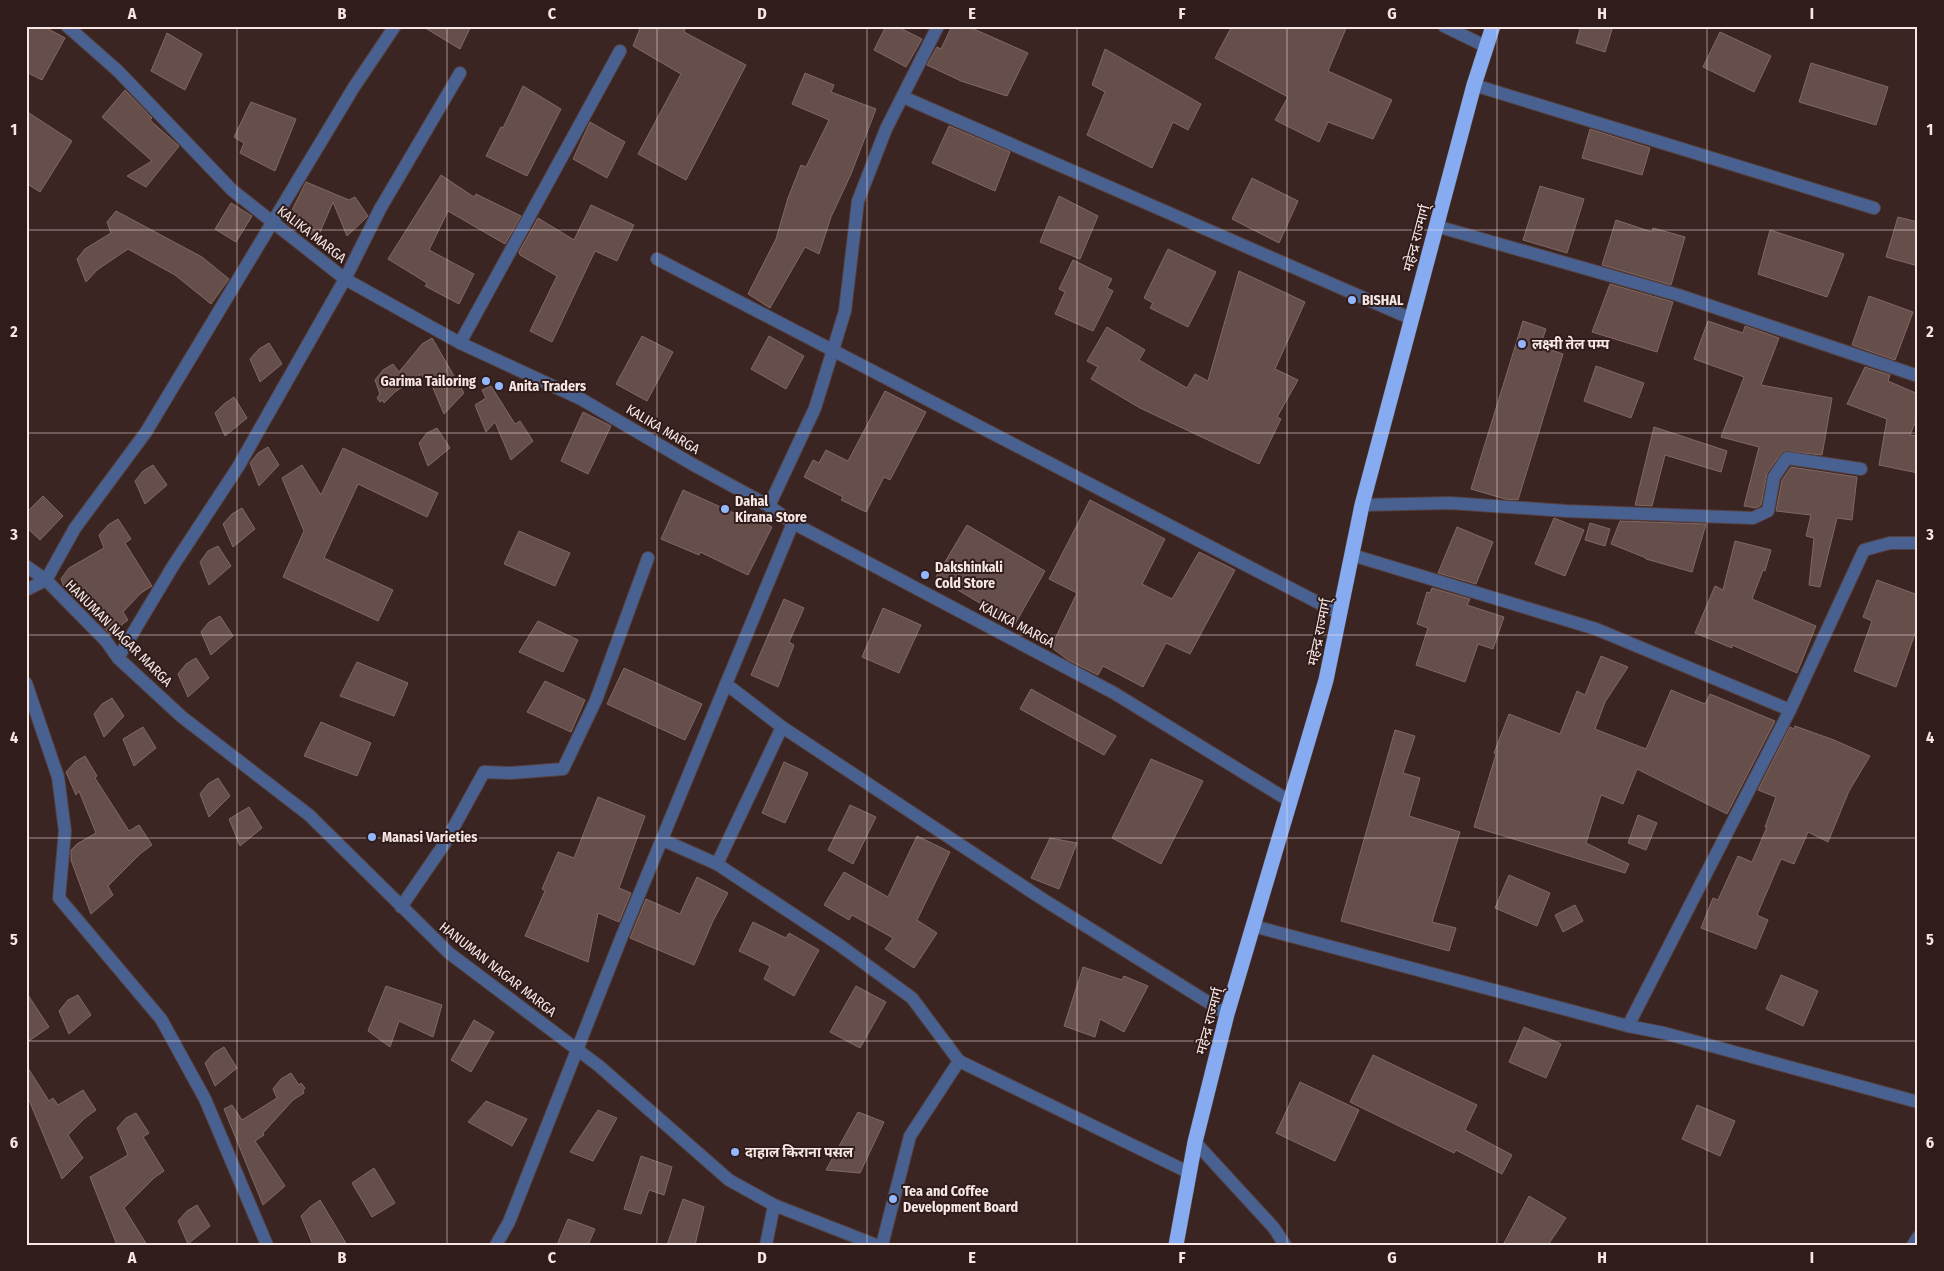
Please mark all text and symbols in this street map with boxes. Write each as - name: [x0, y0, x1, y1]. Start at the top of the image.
- text: A: [127, 4, 137, 23]
- text: B: [338, 4, 347, 23]
- text: C: [548, 4, 557, 23]
- text: D: [757, 4, 767, 23]
- text: E: [968, 4, 976, 23]
- text: F: [1178, 4, 1186, 23]
- text: G: [1387, 4, 1397, 23]
- text: H: [1597, 4, 1607, 23]
- text: I: [1810, 4, 1814, 23]
- text: 1: [11, 120, 17, 139]
- text: 1: [1927, 120, 1933, 139]
- street label: महेन्द्र राज्मार्ग्: [1398, 201, 1435, 273]
- street label: KALIKA MARGA: [274, 202, 350, 267]
- place label: BISHAL: [1362, 292, 1404, 309]
- marker: BISHAL: [1346, 294, 1358, 306]
- text: 2: [9, 322, 18, 341]
- text: 2: [1925, 322, 1934, 341]
- place label: लक्ष्मी तेल पम्प: [1532, 335, 1610, 353]
- marker: लक्ष्मी तेल पम्प: [1516, 338, 1528, 350]
- place label: Garima Tailoring: [380, 373, 476, 390]
- marker: Garima Tailoring: [480, 375, 492, 387]
- place label: Anita Traders: [508, 378, 586, 395]
- marker: Anita Traders: [493, 380, 505, 392]
- street label: KALIKA MARGA: [623, 401, 703, 458]
- place label: Dahal Kirana Store: [735, 493, 807, 526]
- marker: Dahal Kirana Store: [719, 503, 731, 515]
- text: 3: [9, 525, 18, 544]
- text: 3: [1925, 525, 1934, 544]
- place label: Dakshinkali Cold Store: [935, 559, 1003, 592]
- marker: Dakshinkali Cold Store: [919, 569, 931, 581]
- street label: HANUMAN NAGAR MARGA: [62, 576, 176, 691]
- street label: महेन्द्र राज्मार्ग्: [1303, 595, 1336, 667]
- street label: KALIKA MARGA: [976, 597, 1058, 652]
- text: 4: [10, 728, 18, 747]
- text: 4: [1926, 728, 1934, 747]
- place label: Manasi Varieties: [382, 829, 477, 846]
- marker: Manasi Varieties: [366, 831, 378, 843]
- street label: HANUMAN NAGAR MARGA: [436, 918, 560, 1021]
- text: 5: [10, 930, 18, 949]
- text: 5: [1926, 930, 1934, 949]
- street label: महेन्द्र राज्मार्ग्: [1191, 984, 1228, 1056]
- text: 6: [10, 1133, 18, 1152]
- text: 6: [1926, 1133, 1934, 1152]
- place label: दाहाल किराना पसल: [745, 1144, 854, 1161]
- marker: दाहाल किराना पसल: [729, 1146, 741, 1158]
- place label: Tea and Coffee Development Board: [903, 1183, 1018, 1216]
- marker: Tea and Coffee Development Board: [887, 1193, 899, 1205]
- text: A: [127, 1248, 137, 1267]
- text: B: [338, 1248, 347, 1267]
- text: C: [548, 1248, 557, 1267]
- text: D: [757, 1248, 767, 1267]
- text: E: [968, 1248, 976, 1267]
- text: F: [1178, 1248, 1186, 1267]
- text: G: [1387, 1248, 1397, 1267]
- text: H: [1597, 1248, 1607, 1267]
- text: I: [1810, 1248, 1814, 1267]

